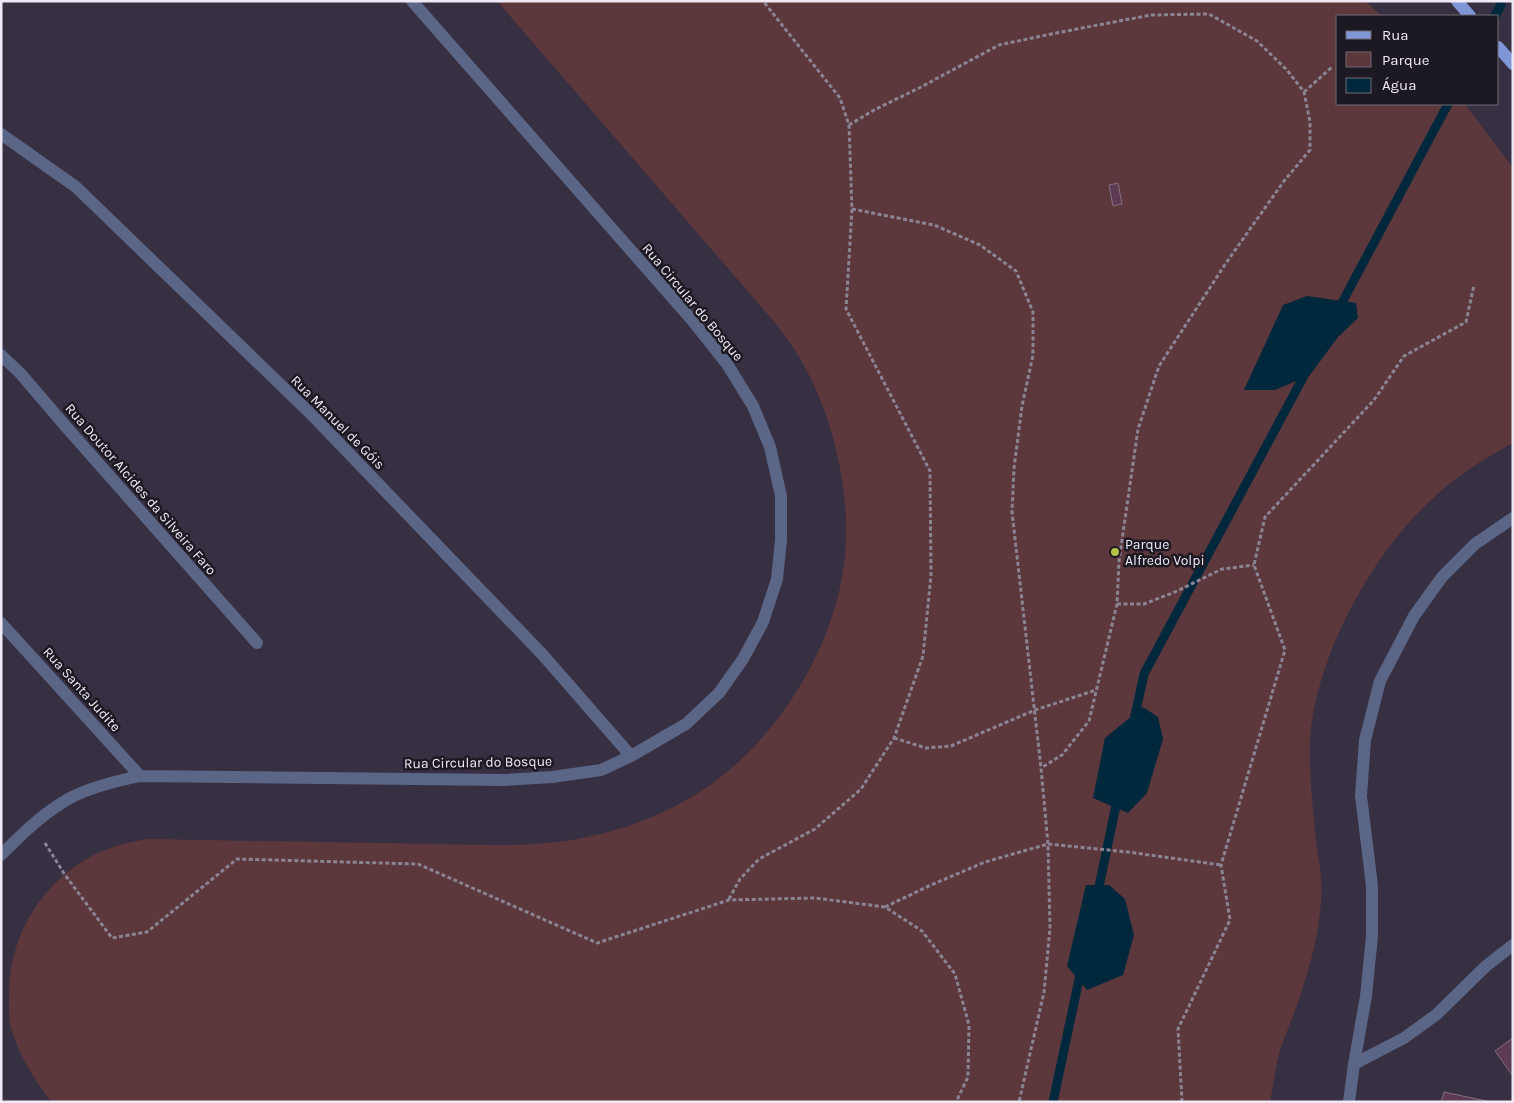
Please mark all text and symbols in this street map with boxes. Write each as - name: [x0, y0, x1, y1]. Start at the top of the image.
- legend: [1336, 15, 1499, 105]
- text: Rua: [1382, 26, 1409, 44]
- text: Parque: [1382, 51, 1430, 69]
- text: Água: [1382, 76, 1416, 94]
- street label: Rua Circular do Bosque: [638, 240, 747, 365]
- street label: Rua Manuel de Góis: [287, 372, 388, 473]
- street label: Rua Doutor Alcides da Silveira Faro: [61, 400, 220, 579]
- place label: Parque Alfredo Volpi: [1125, 536, 1205, 569]
- marker: Parque Alfredo Volpi: [1109, 546, 1121, 558]
- street label: Rua Santa Judite: [39, 643, 124, 735]
- street label: Rua Circular do Bosque: [404, 753, 552, 772]

